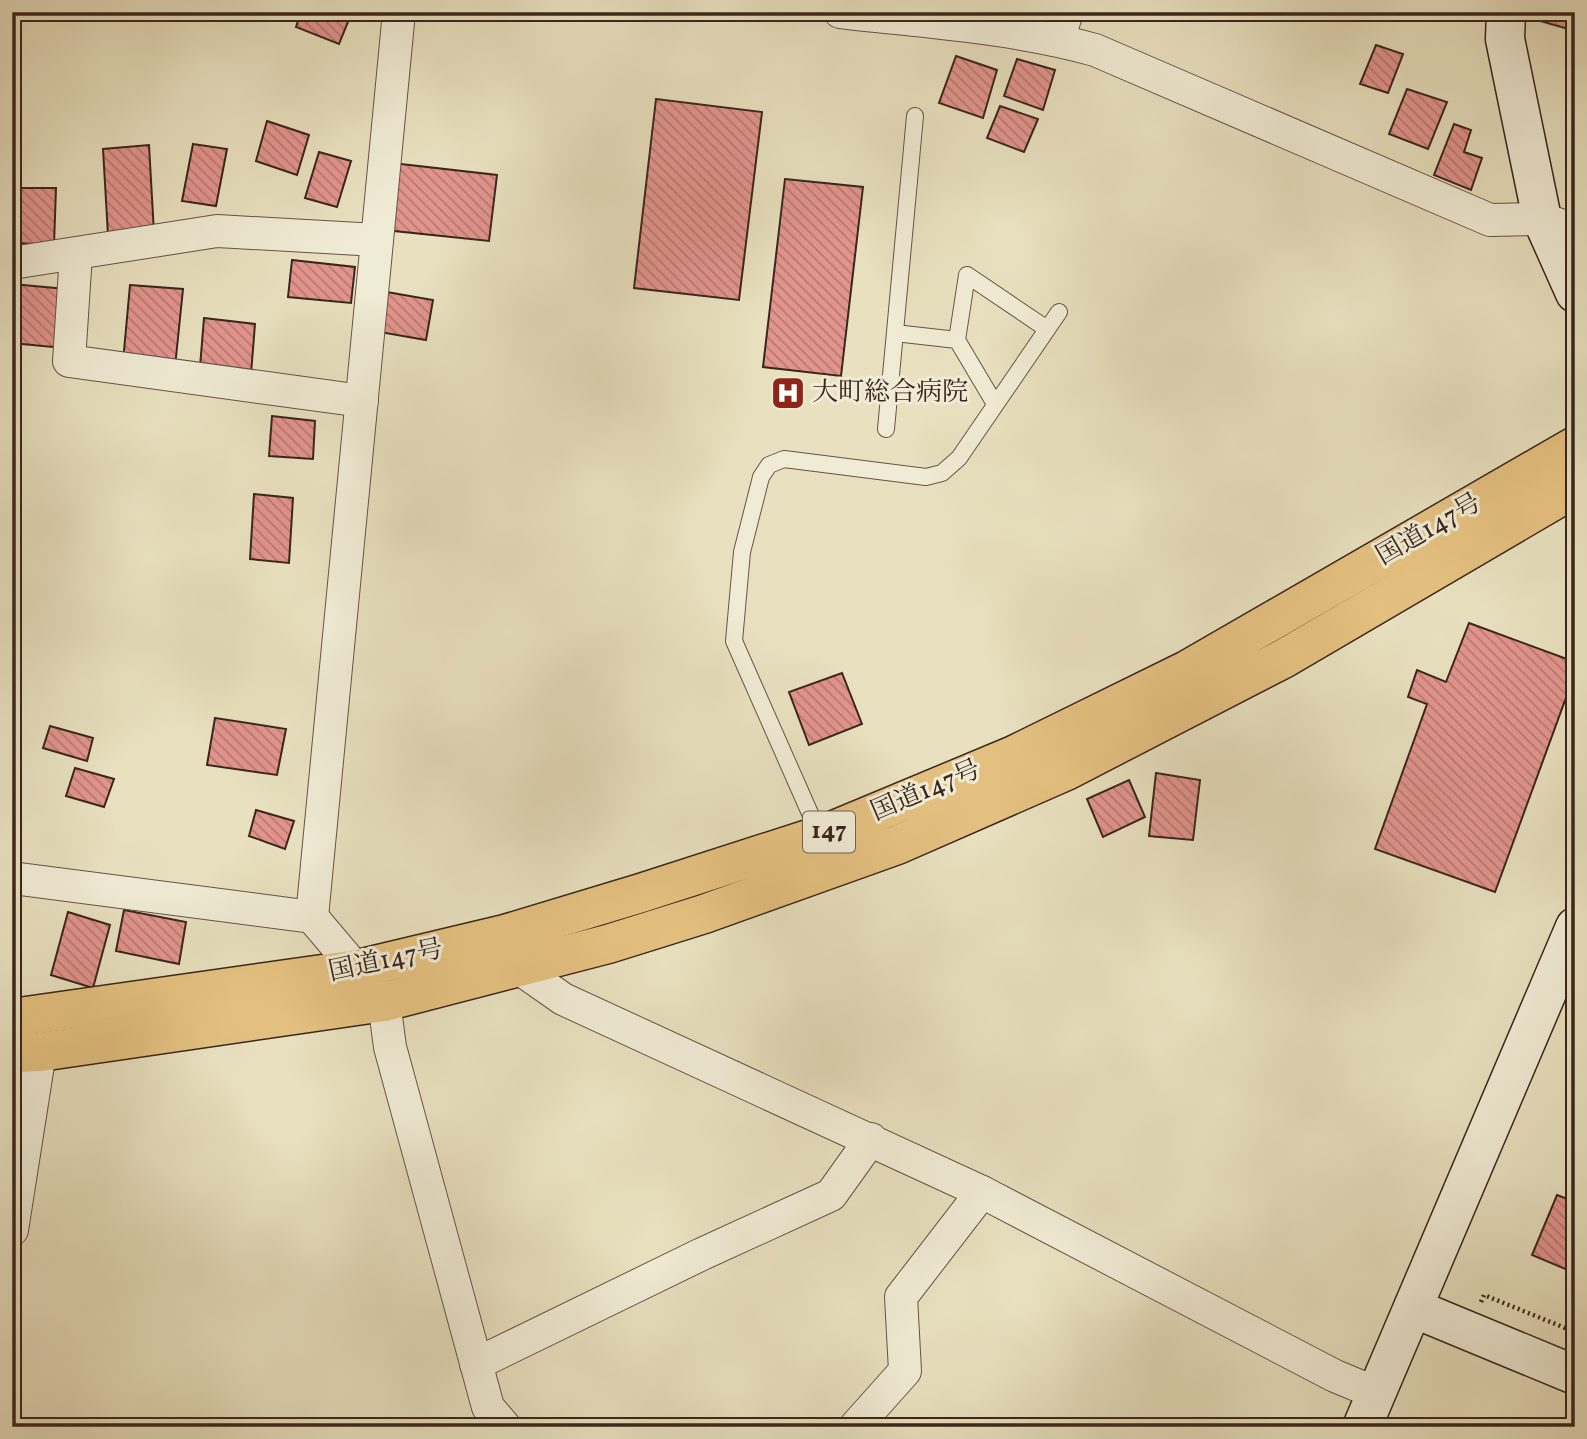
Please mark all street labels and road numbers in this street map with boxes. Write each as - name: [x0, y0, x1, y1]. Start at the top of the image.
- street label: 国道147号: [1370, 485, 1488, 575]
- street label: 国道147号: [865, 752, 987, 830]
- road number: 147: [803, 812, 855, 852]
- street label: 国道147号: [325, 931, 447, 991]

